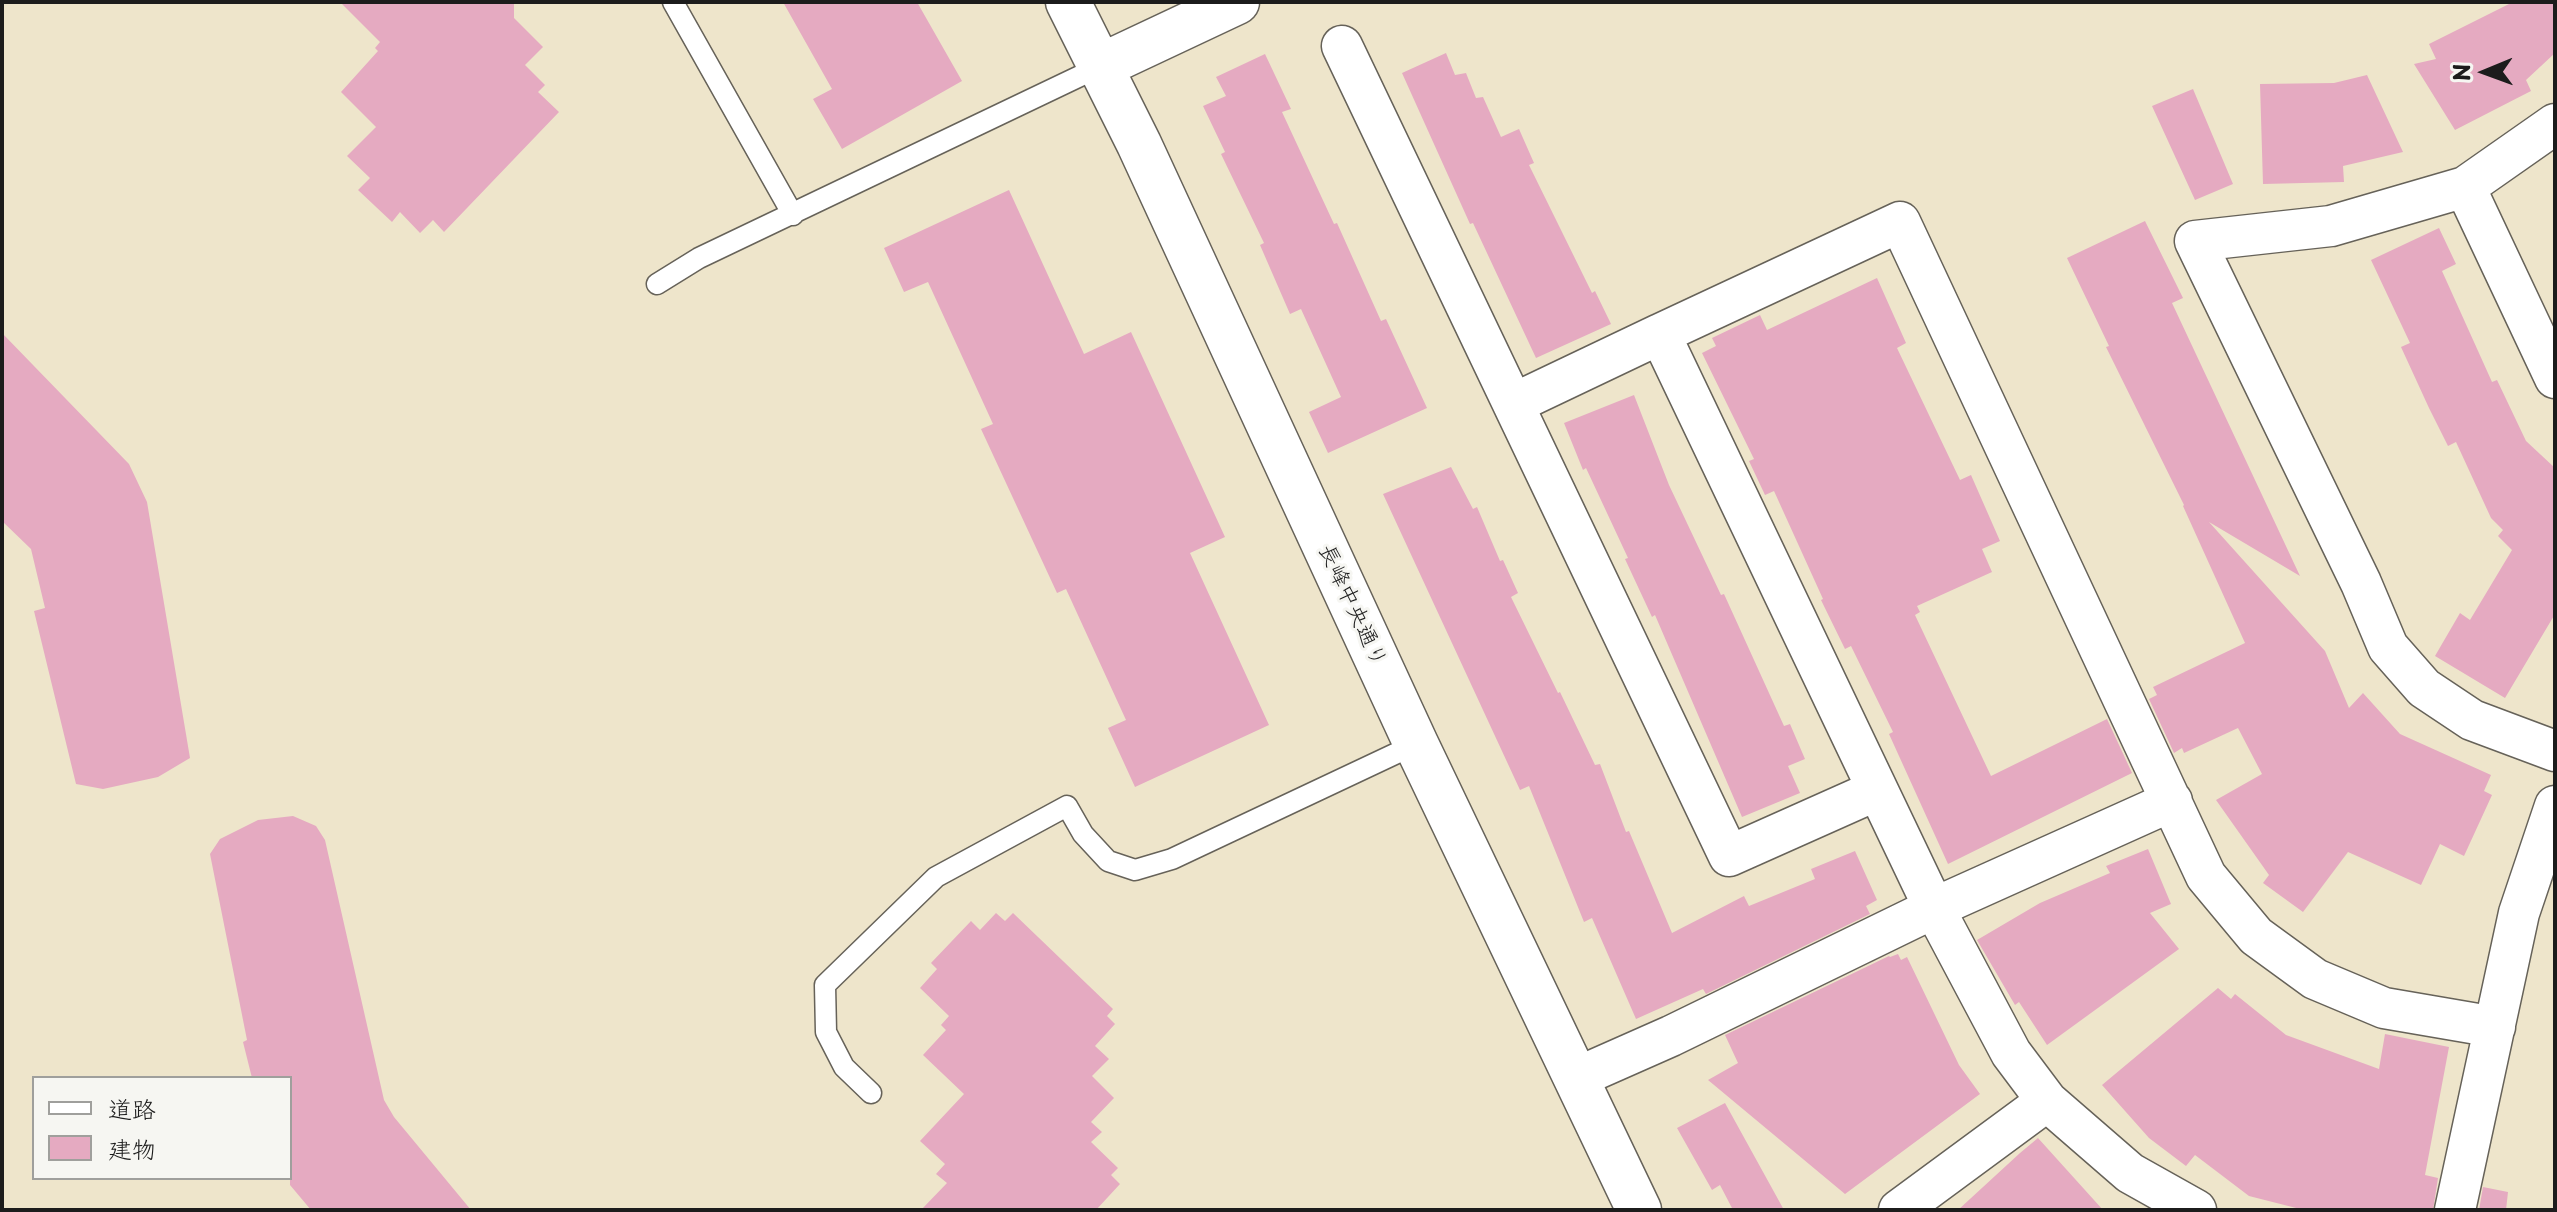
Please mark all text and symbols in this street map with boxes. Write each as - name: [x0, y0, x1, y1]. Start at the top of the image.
- north arrow: [2445, 32, 2525, 112]
- text: N: [2444, 63, 2477, 81]
- street label: 長峰中央通り: [1312, 541, 1392, 671]
- legend: [32, 1076, 292, 1180]
- text: 道路: [108, 1090, 156, 1126]
- text: 建物: [108, 1130, 156, 1166]

